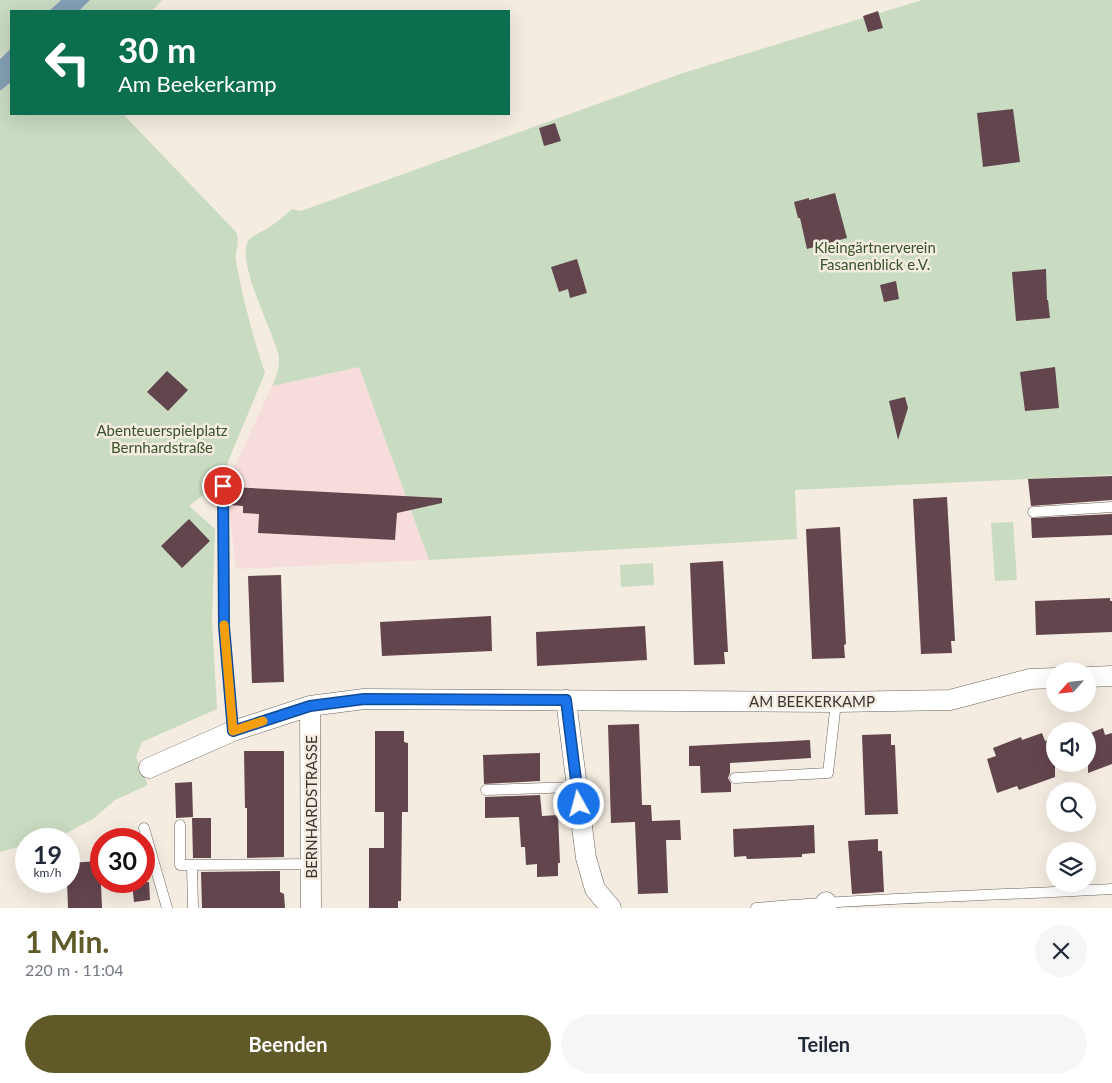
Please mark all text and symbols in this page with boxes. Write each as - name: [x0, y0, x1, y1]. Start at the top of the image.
- text: 30 m: [118, 28, 196, 70]
- icon: left: [35, 30, 100, 95]
- text: Am Beekerkamp: [118, 70, 277, 97]
- park label: Kleingärtnerverein Fasanenblick e.V.: [814, 238, 936, 273]
- park label: Abenteuerspielplatz Bernhardstraße: [96, 421, 228, 456]
- pin: [202, 465, 244, 507]
- icon: arrive: [209, 472, 237, 500]
- north arrow: [1046, 662, 1096, 712]
- map controls: [1046, 662, 1096, 892]
- street label: AM BEEKERKAMP: [749, 692, 875, 710]
- button: sound: [1046, 722, 1096, 772]
- street label: BERNHARDSTRASSE: [302, 735, 320, 879]
- position arrow: [552, 777, 604, 829]
- button: search: [1046, 782, 1096, 832]
- speed limit sign: 30: [90, 828, 155, 893]
- text: 19: [33, 839, 62, 869]
- button: layers: [1046, 842, 1096, 892]
- text: km/h: [33, 865, 62, 880]
- text: 1 Min.: [25, 923, 110, 959]
- button: close: [1035, 925, 1087, 977]
- text: 220 m · 11:04: [25, 960, 124, 979]
- button: Beenden: [25, 1015, 551, 1073]
- button: Teilen: [561, 1015, 1087, 1073]

